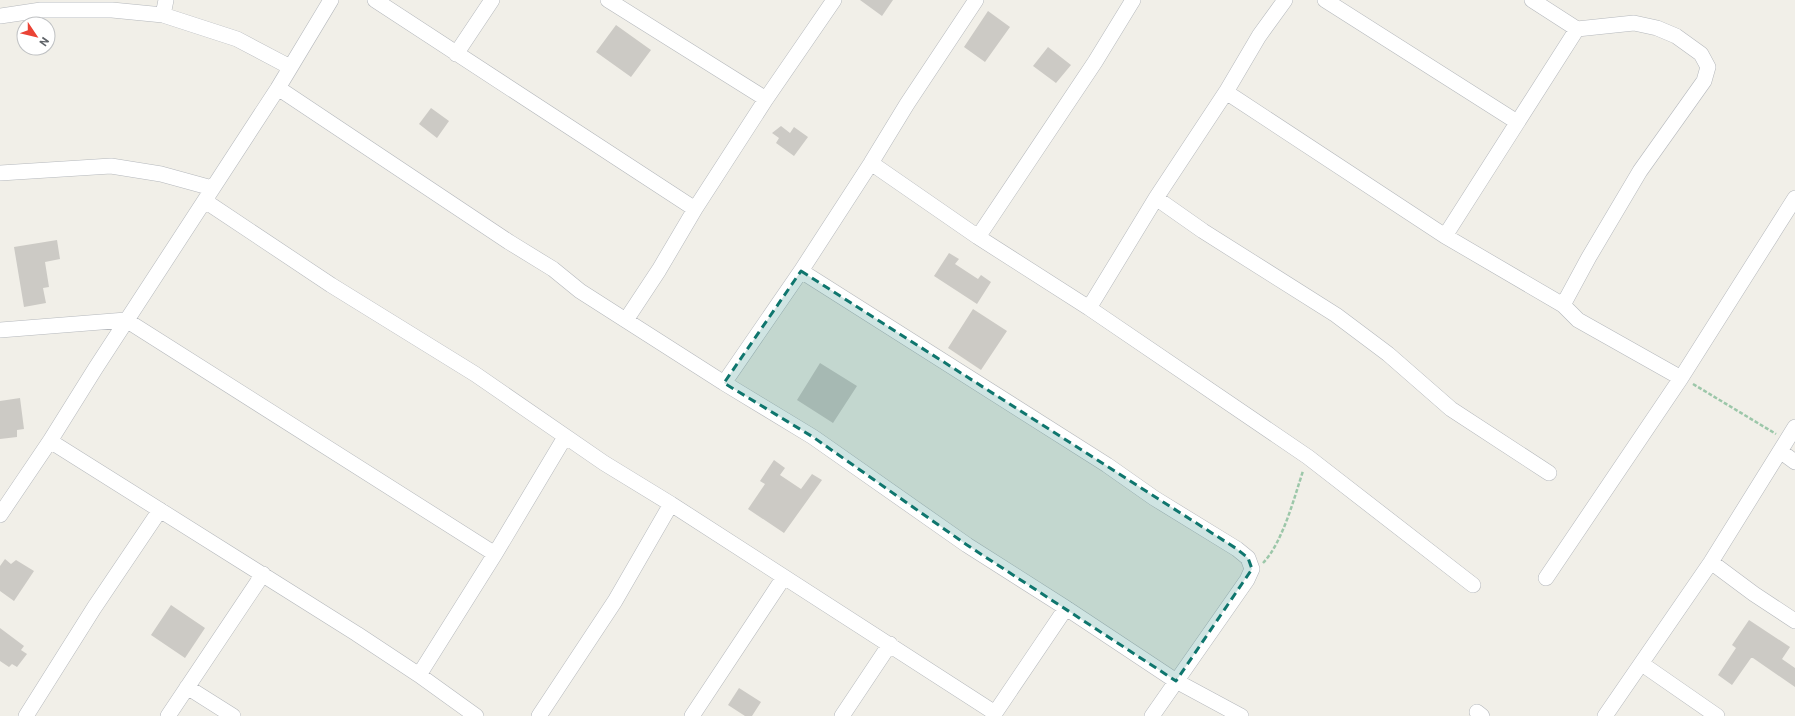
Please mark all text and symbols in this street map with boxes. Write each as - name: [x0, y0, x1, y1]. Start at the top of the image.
- north arrow: [16, 16, 56, 56]
- text: N: [36, 35, 51, 49]

